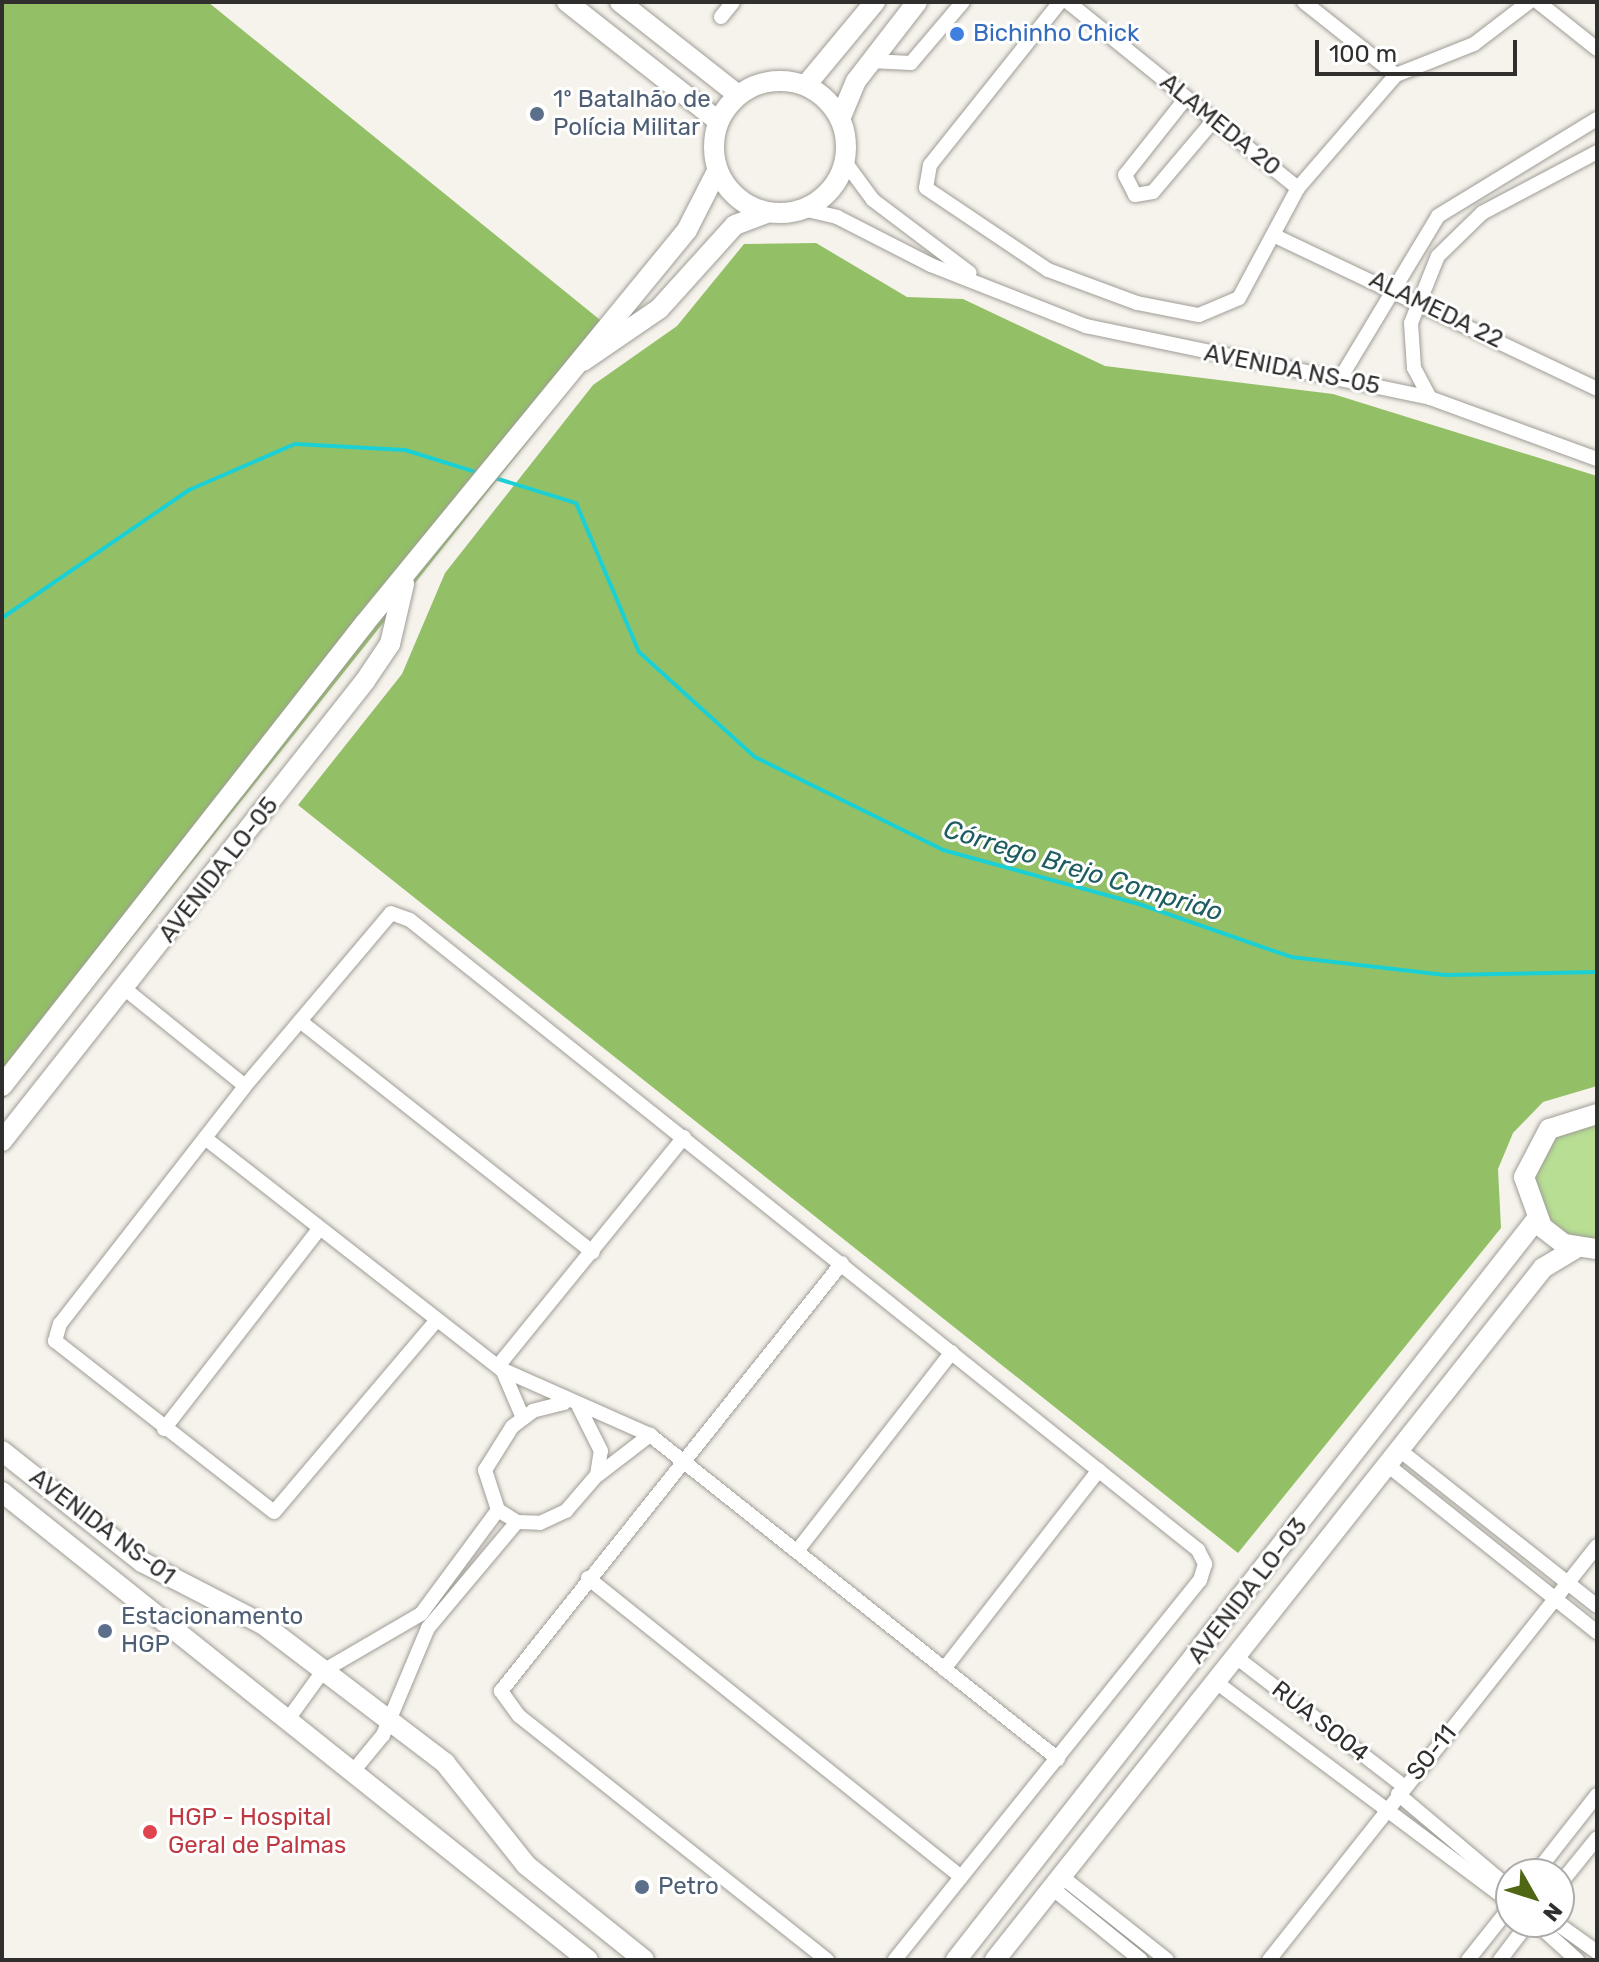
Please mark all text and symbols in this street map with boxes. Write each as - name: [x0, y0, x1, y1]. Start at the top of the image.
- place label: Bichinho Chick: [973, 20, 1139, 48]
- scale bar: [1319, 24, 1521, 74]
- marker: Bichinho Chick: [948, 25, 966, 43]
- text: 100 m: [1329, 40, 1397, 68]
- street label: ALAMEDA 20: [1154, 68, 1286, 182]
- place label: 1º Batalhão de Polícia Militar: [553, 86, 711, 142]
- marker: 1º Batalhão de Polícia Militar: [528, 105, 546, 123]
- street label: ALAMEDA 22: [1364, 265, 1508, 355]
- street label: AVENIDA NS-05: [1201, 339, 1383, 401]
- street label: AVENIDA LO-05: [153, 791, 285, 949]
- water label: Córrego Brejo Comprido: [940, 814, 1226, 928]
- street label: AVENIDA NS-01: [23, 1463, 181, 1591]
- street label: AVENIDA LO-03: [1182, 1512, 1314, 1670]
- place label: Estacionamento HGP: [121, 1603, 303, 1659]
- marker: Estacionamento HGP: [96, 1622, 114, 1640]
- street label: RUA SO04: [1266, 1675, 1374, 1769]
- street label: SO-11: [1401, 1720, 1463, 1786]
- place label: HGP - Hospital Geral de Palmas: [168, 1804, 346, 1860]
- marker: HGP - Hospital Geral de Palmas: [139, 1821, 161, 1843]
- north arrow: [1495, 1858, 1575, 1938]
- place label: Petro: [658, 1873, 719, 1901]
- marker: Petro: [633, 1878, 651, 1896]
- text: N: [1537, 1898, 1568, 1927]

